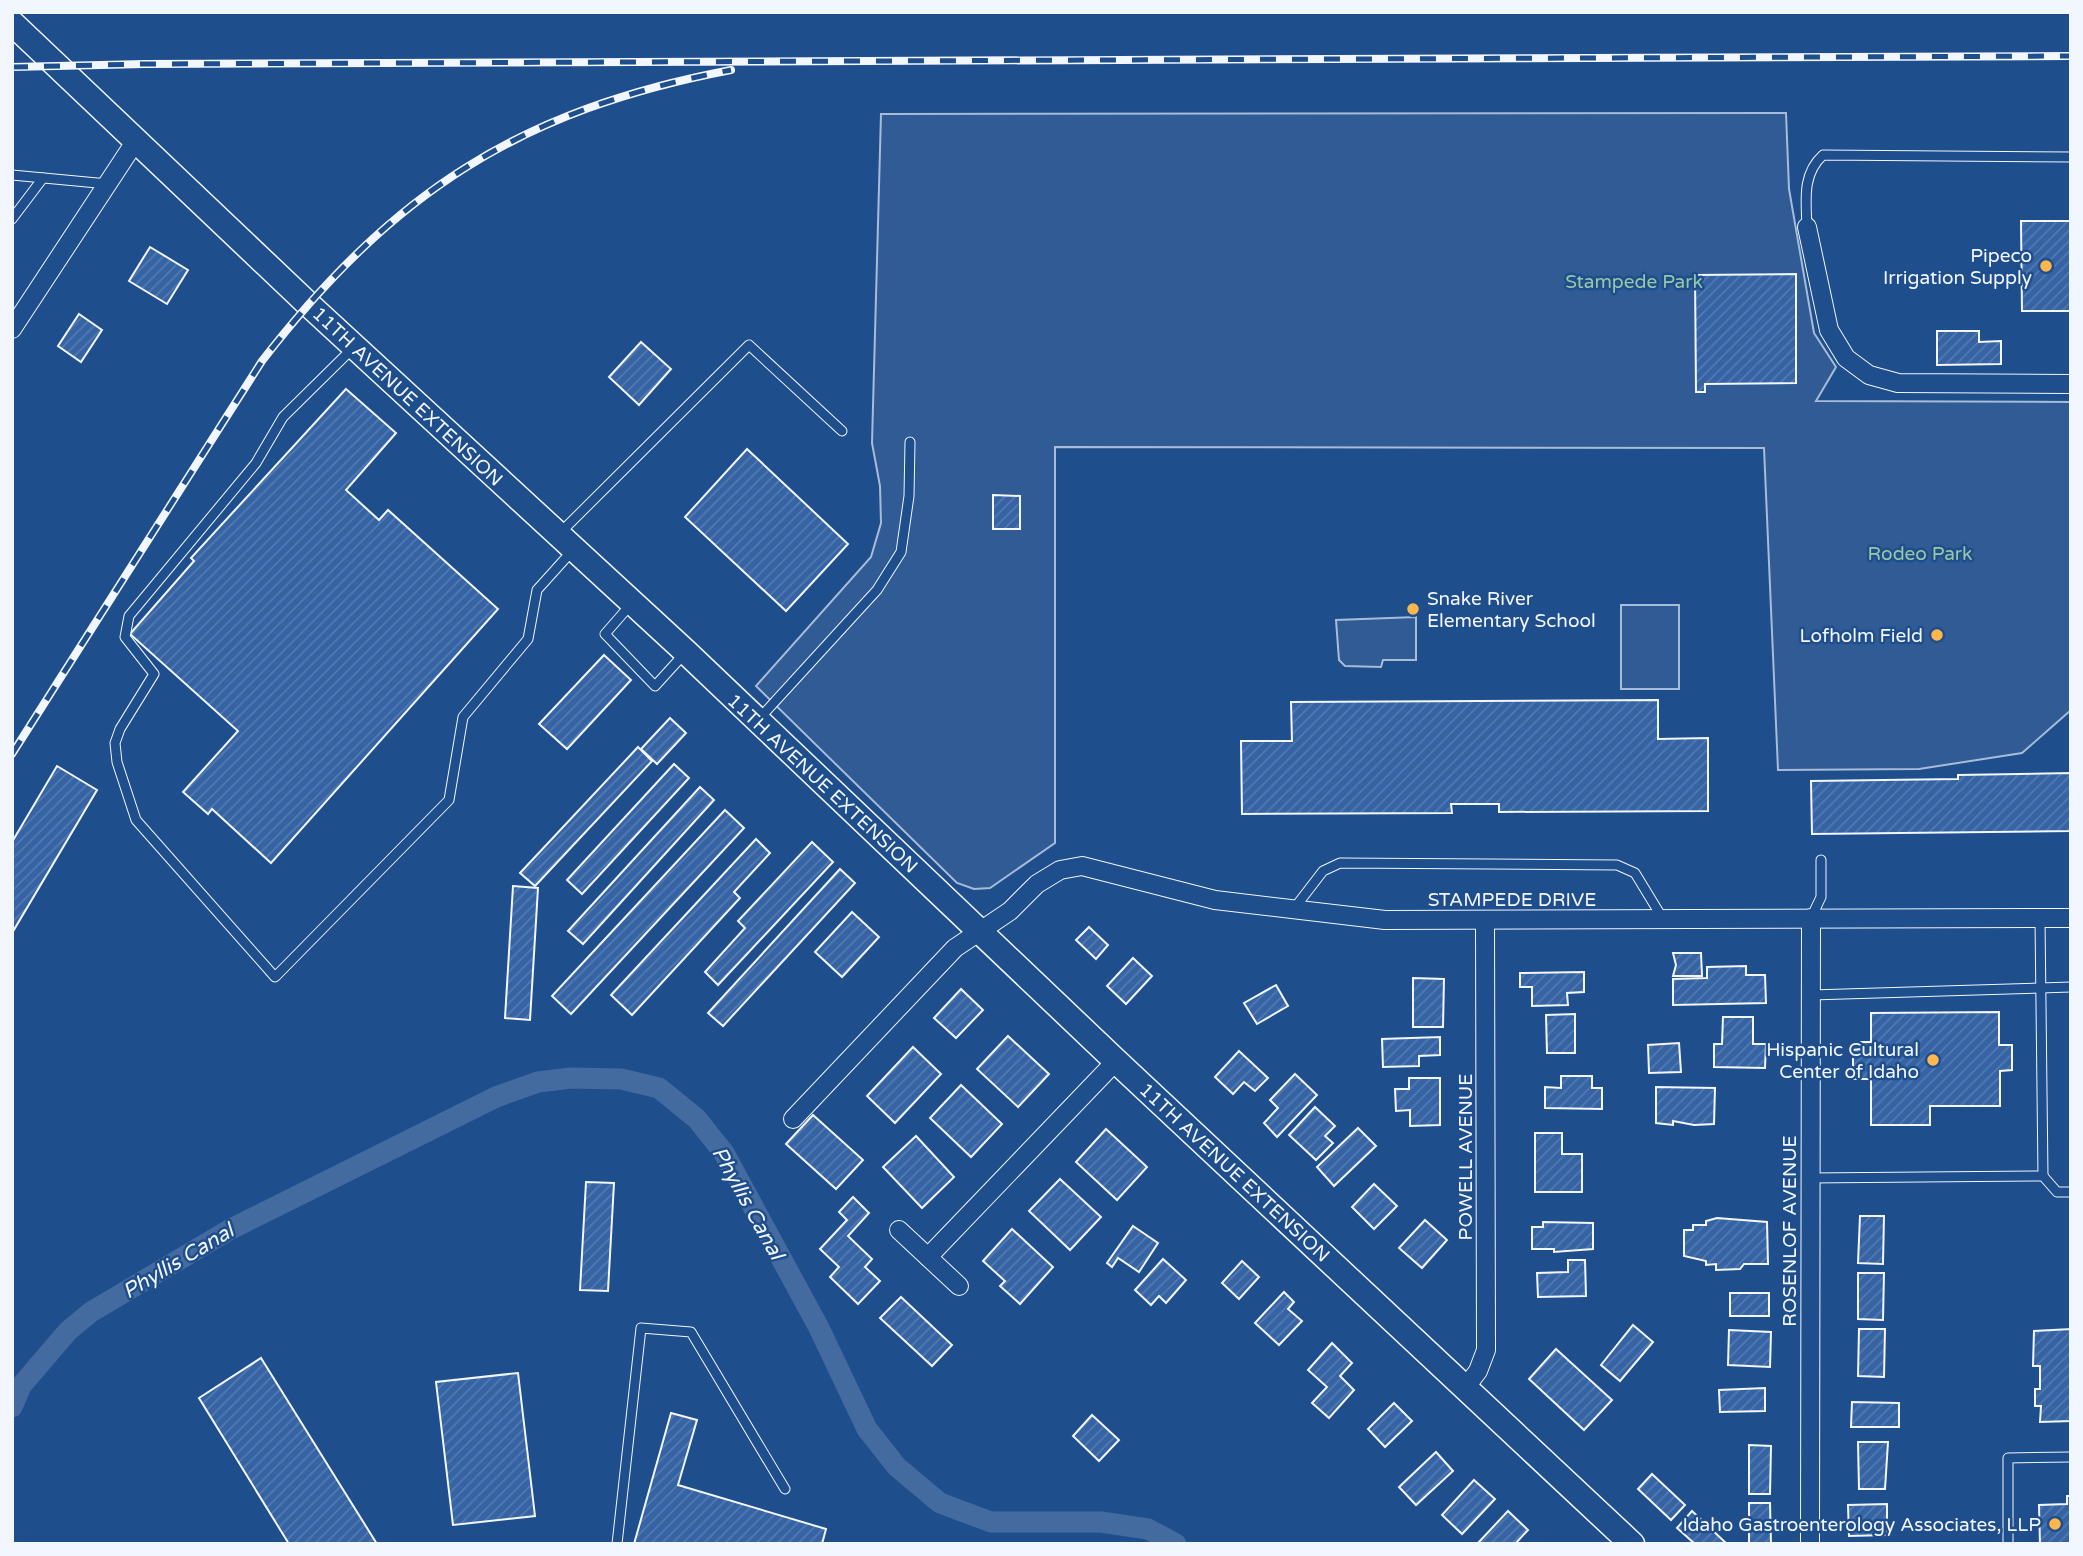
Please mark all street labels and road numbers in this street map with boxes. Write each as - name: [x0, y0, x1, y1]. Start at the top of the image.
- street label: 11TH AVENUE EXTENSION: [308, 303, 507, 491]
- street label: 11TH AVENUE EXTENSION: [723, 690, 922, 878]
- street label: STAMPEDE DRIVE: [1428, 889, 1596, 911]
- street label: POWELL AVENUE: [1455, 1074, 1477, 1240]
- street label: 11TH AVENUE EXTENSION: [1135, 1079, 1334, 1267]
- street label: ROSENLOF AVENUE: [1779, 1135, 1801, 1327]

